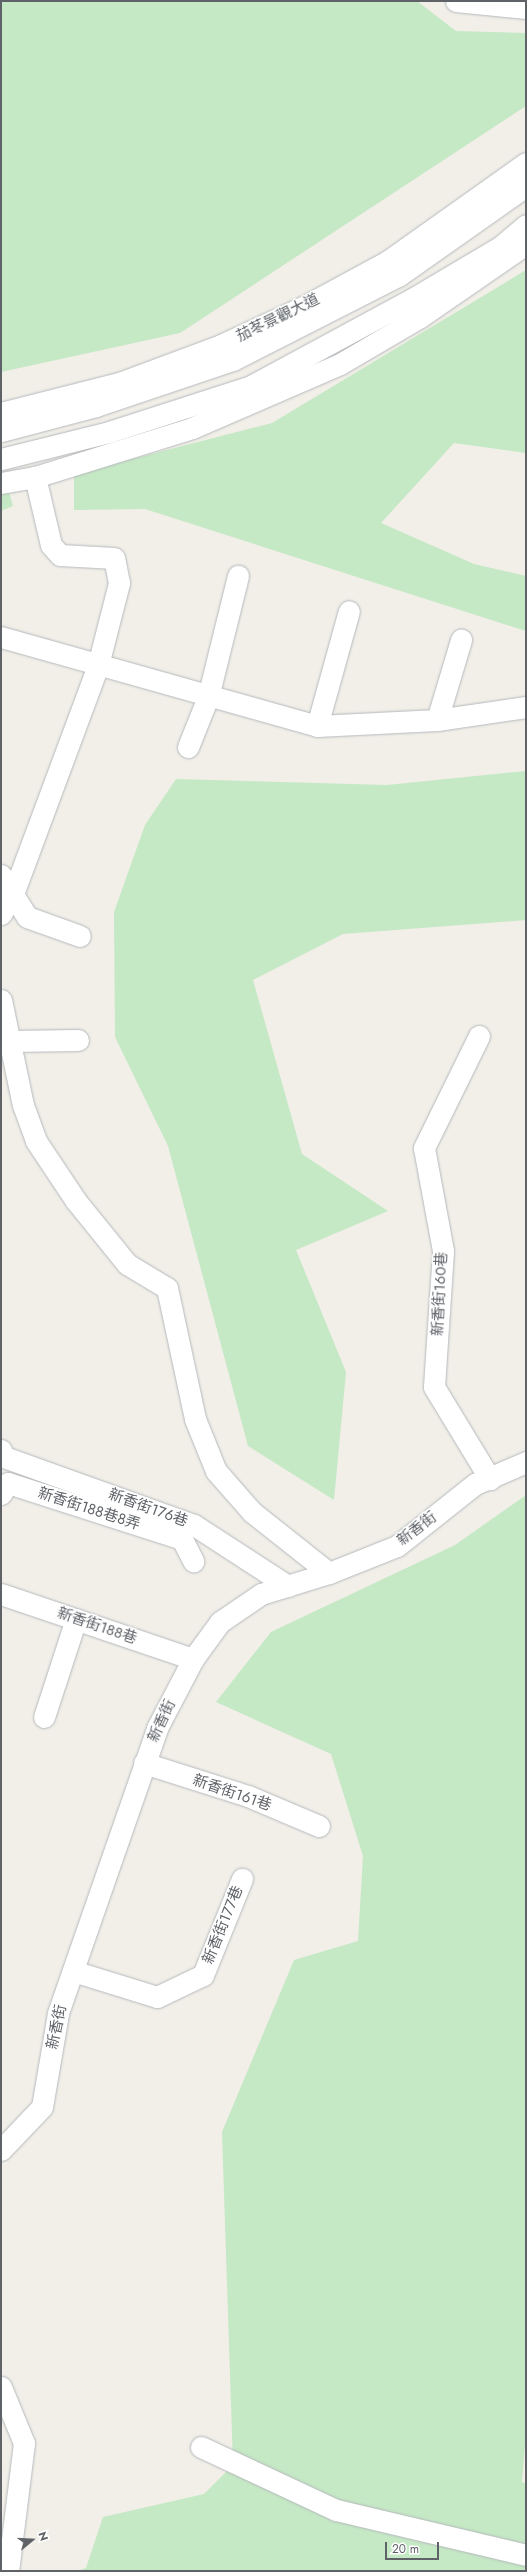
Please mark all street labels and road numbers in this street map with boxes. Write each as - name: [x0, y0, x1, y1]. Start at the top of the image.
- street label: 茄苳景觀大道: [234, 290, 322, 346]
- street label: 新香街160巷: [429, 1251, 451, 1337]
- street label: 新香街188巷8弄: [36, 1484, 142, 1534]
- street label: 新香街176巷: [106, 1485, 190, 1531]
- street label: 新香街: [394, 1508, 440, 1550]
- street label: 新香街188巷: [55, 1604, 139, 1648]
- street label: 新香街: [144, 1697, 180, 1745]
- street label: 新香街161巷: [190, 1771, 274, 1815]
- street label: 新香街177巷: [199, 1883, 247, 1967]
- street label: 新香街: [44, 2003, 70, 2051]

